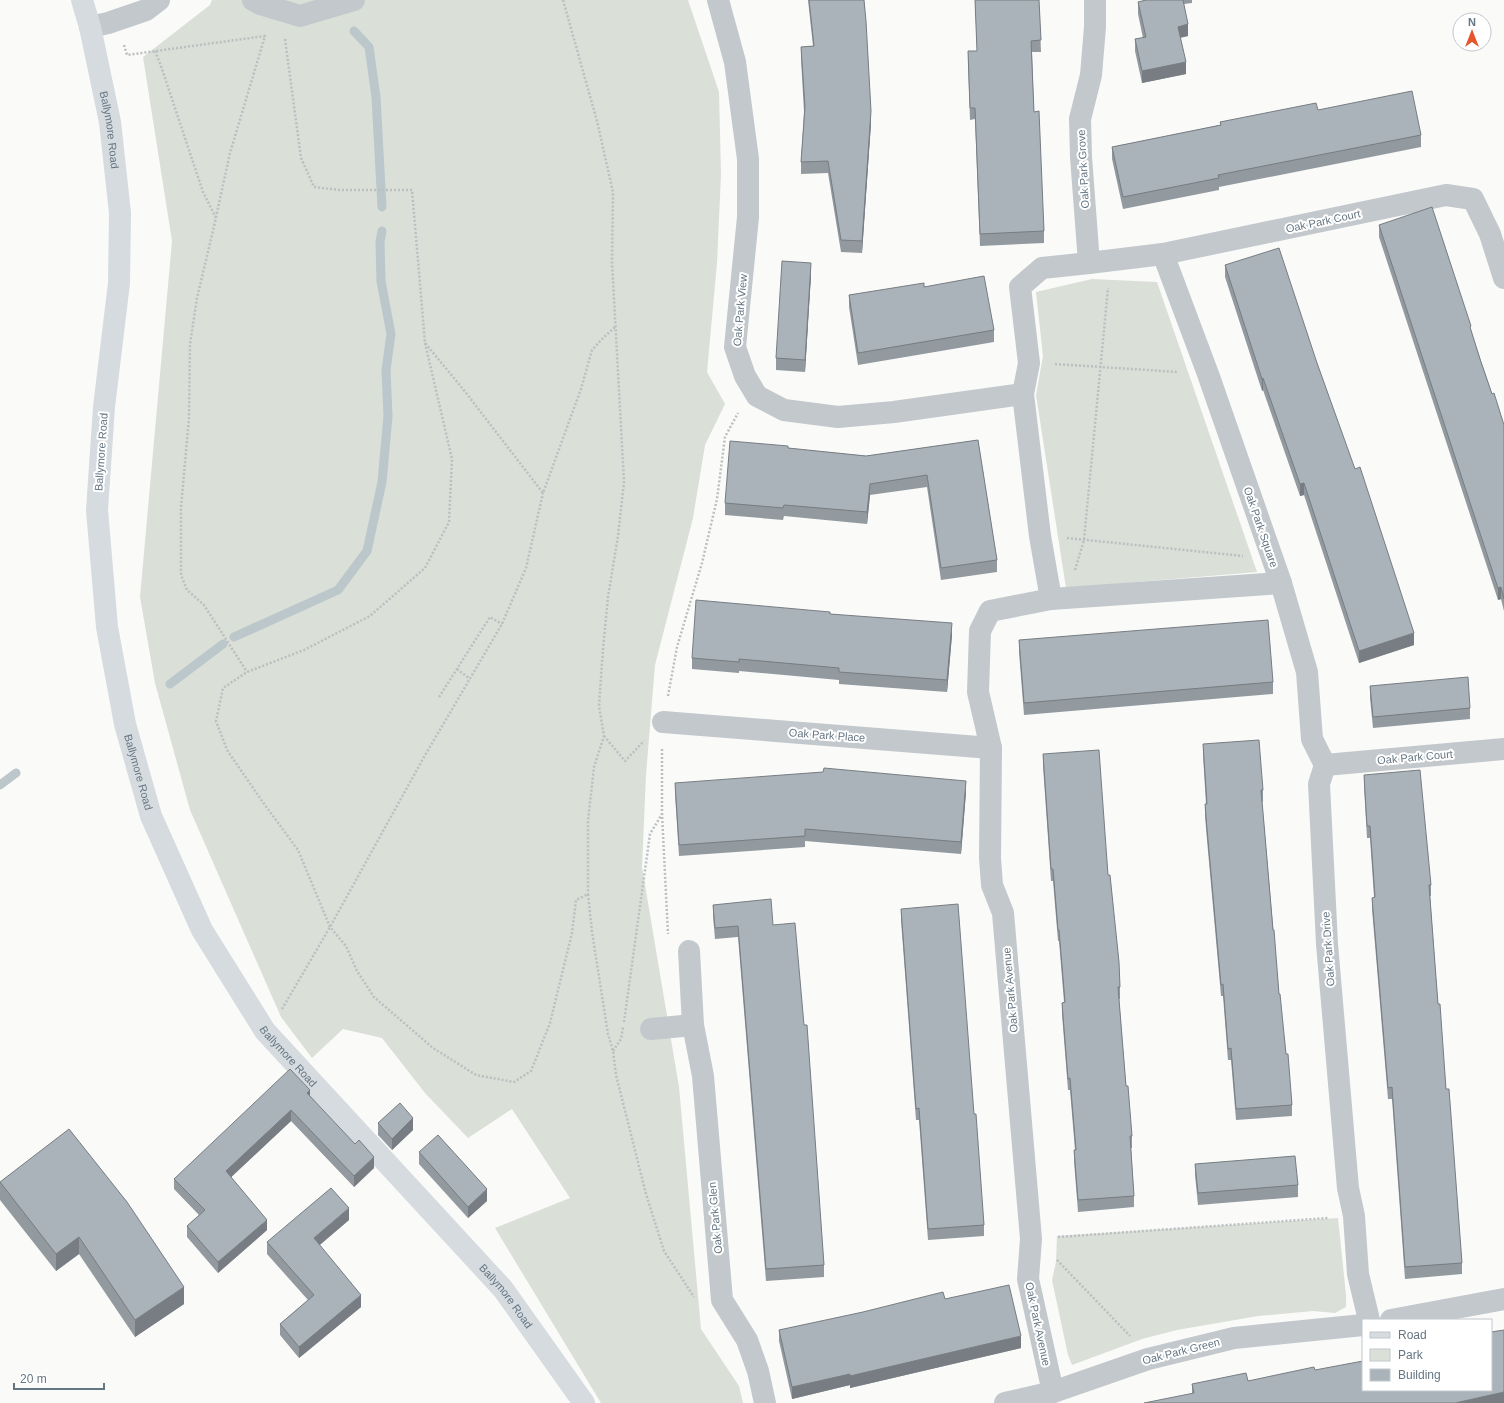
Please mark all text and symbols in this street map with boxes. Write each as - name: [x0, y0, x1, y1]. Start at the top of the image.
- north arrow: [1452, 12, 1492, 52]
- text: N: [1468, 16, 1476, 28]
- street label: Ballymore Road: [98, 90, 121, 169]
- street label: Oak Park Grove: [1075, 129, 1091, 209]
- street label: Oak Park Court: [1285, 207, 1361, 235]
- street label: Oak Park View: [731, 273, 749, 347]
- street label: Ballymore Road: [92, 413, 110, 491]
- street label: Oak Park Square: [1242, 485, 1280, 569]
- street label: Oak Park Place: [788, 726, 866, 744]
- street label: Ballymore Road: [122, 733, 155, 811]
- street label: Oak Park Court: [1377, 748, 1453, 766]
- street label: Oak Park Drive: [1319, 911, 1337, 987]
- street label: Oak Park Avenue: [1000, 947, 1020, 1033]
- street label: Ballymore Road: [257, 1024, 319, 1089]
- street label: Oak Park Glen: [706, 1182, 724, 1254]
- street label: Ballymore Road: [477, 1262, 535, 1330]
- street label: Oak Park Avenue: [1023, 1281, 1053, 1367]
- legend: [1362, 1319, 1492, 1391]
- text: Road: [1398, 1328, 1427, 1342]
- street label: Oak Park Green: [1141, 1336, 1221, 1366]
- text: Park: [1398, 1348, 1424, 1362]
- scale bar: [14, 1365, 104, 1391]
- text: Building: [1398, 1368, 1441, 1382]
- text: 20 m: [20, 1372, 47, 1386]

